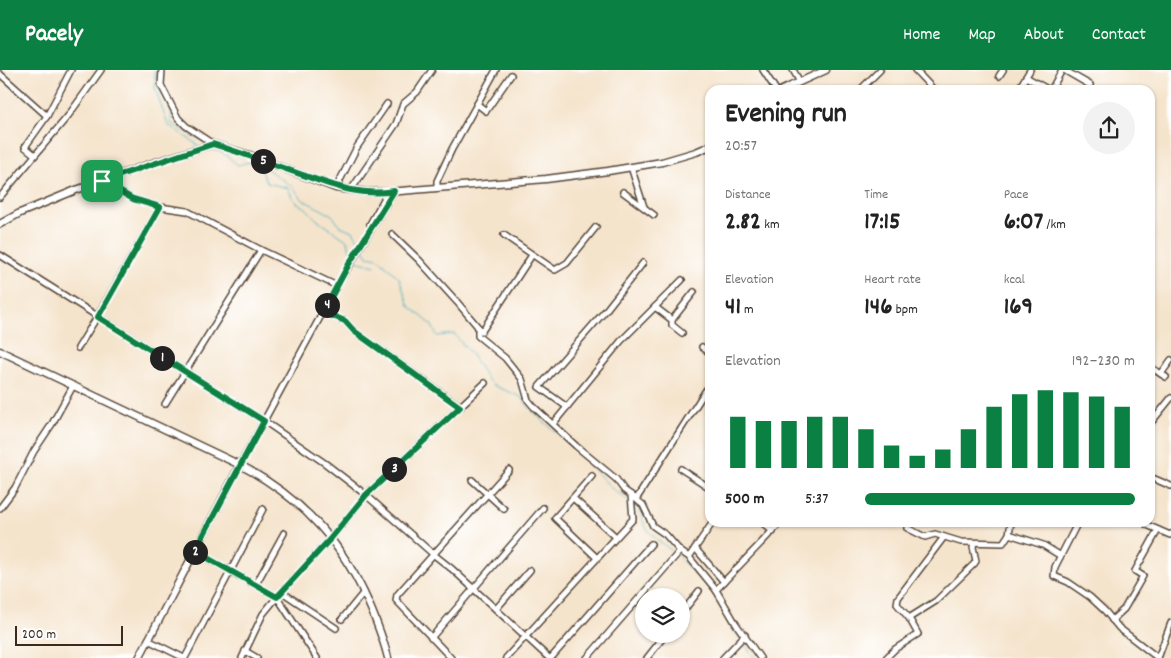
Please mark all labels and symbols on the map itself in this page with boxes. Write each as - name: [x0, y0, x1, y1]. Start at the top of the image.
- pin: 5: [250, 148, 276, 174]
- pin: [81, 160, 123, 202]
- pin: 4: [314, 292, 340, 318]
- pin: 1: [150, 346, 174, 370]
- pin: 3: [382, 456, 406, 482]
- pin: 2: [182, 540, 208, 564]
- scale bar: [15, 623, 122, 646]

